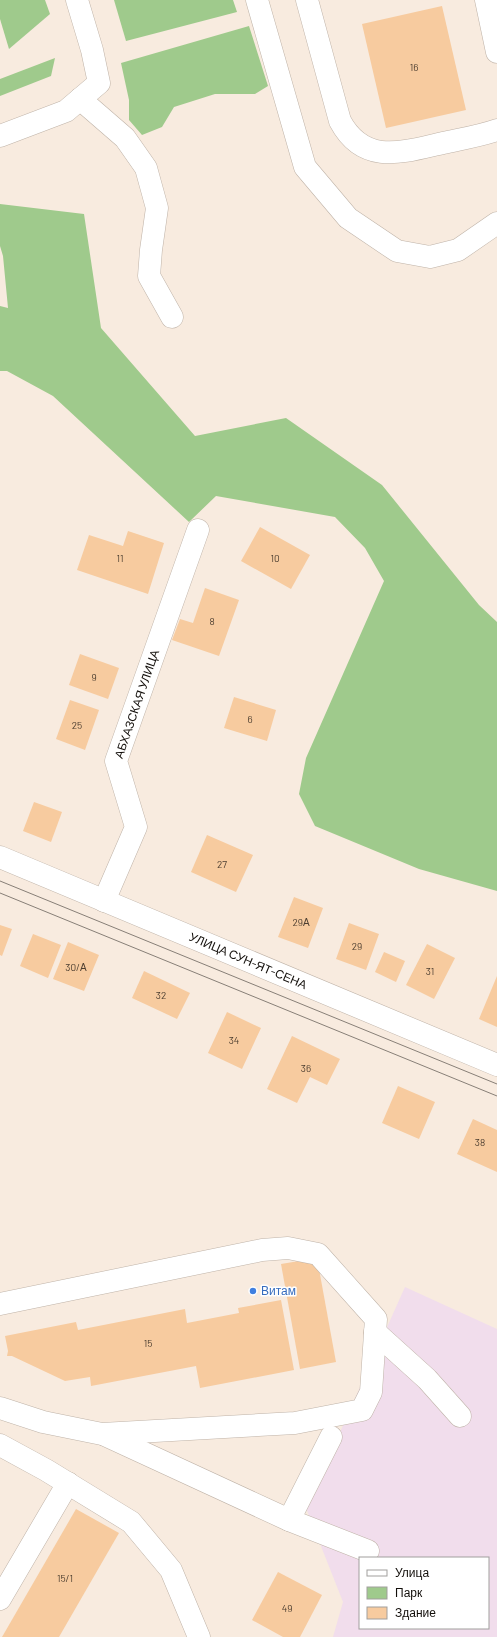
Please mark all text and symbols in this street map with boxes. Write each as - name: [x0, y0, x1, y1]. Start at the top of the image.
- house number: 16: [410, 61, 418, 73]
- house number: 11: [116, 552, 124, 564]
- house number: 10: [270, 552, 280, 564]
- house number: 8: [209, 615, 215, 627]
- street label: АБХАЗСКАЯ УЛИЦА: [111, 648, 162, 760]
- house number: 9: [91, 671, 97, 683]
- house number: 6: [247, 713, 253, 725]
- house number: 25: [72, 719, 82, 731]
- house number: 27: [217, 858, 227, 870]
- house number: 29А: [292, 916, 310, 928]
- street label: УЛИЦА СУН-ЯТ-СЕНА: [187, 929, 309, 992]
- house number: 29: [352, 940, 362, 952]
- house number: 30/А: [65, 961, 87, 973]
- house number: 31: [426, 965, 434, 977]
- house number: 32: [156, 989, 166, 1001]
- house number: 34: [229, 1034, 239, 1046]
- house number: 36: [301, 1062, 311, 1074]
- house number: 38: [475, 1136, 485, 1148]
- place label: Витам: [261, 1283, 296, 1297]
- marker: Витам: [248, 1286, 258, 1296]
- house number: 15: [144, 1337, 152, 1349]
- legend: [359, 1557, 489, 1629]
- text: Улица: [395, 1565, 429, 1580]
- house number: 15/1: [57, 1572, 73, 1584]
- text: Парк: [395, 1585, 423, 1600]
- house number: 49: [282, 1602, 292, 1614]
- text: Здание: [395, 1605, 436, 1620]

